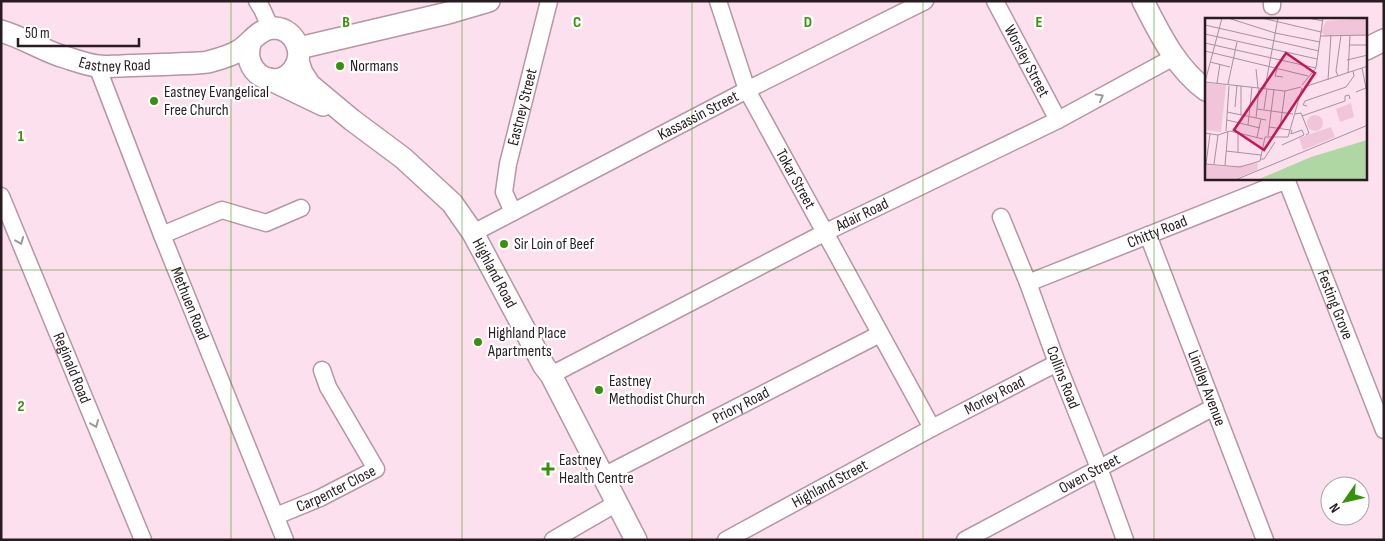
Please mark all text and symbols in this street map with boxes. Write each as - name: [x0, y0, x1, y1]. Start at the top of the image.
- text: B: [342, 13, 350, 32]
- text: C: [573, 13, 581, 32]
- text: D: [804, 13, 812, 32]
- text: E: [1036, 13, 1043, 32]
- scale bar: [18, 15, 139, 47]
- inset map: [1205, 18, 1368, 180]
- street label: Worsley Street: [1000, 22, 1054, 100]
- text: 50 m: [25, 24, 50, 43]
- street label: Eastney Road: [76, 53, 151, 76]
- place label: Normans: [350, 57, 399, 76]
- marker: Normans: [334, 60, 346, 72]
- street label: Eastney Street: [504, 66, 541, 148]
- place label: Eastney Evangelical Free Church: [164, 83, 269, 120]
- street label: Kassassin Street: [655, 87, 742, 144]
- one-way arrow: [1095, 93, 1104, 103]
- marker: Eastney Evangelical Free Church: [148, 95, 160, 107]
- text: 1: [18, 127, 25, 146]
- street label: Tokar Street: [772, 146, 820, 212]
- street label: Adair Road: [832, 194, 892, 236]
- street label: Chitty Road: [1124, 211, 1190, 252]
- street label: Highland Road: [468, 235, 521, 311]
- place label: Sir Loin of Beef: [514, 235, 594, 254]
- one-way arrow: [14, 236, 24, 245]
- marker: Sir Loin of Beef: [498, 238, 510, 250]
- street label: Methuen Road: [166, 264, 213, 343]
- street label: Festing Grove: [1313, 267, 1357, 342]
- place label: Highland Place Apartments: [487, 324, 566, 361]
- street label: Reginald Road: [49, 330, 95, 406]
- marker: Highland Place Apartments: [472, 336, 484, 348]
- street label: Collins Road: [1042, 344, 1084, 411]
- street label: Lindley Avenue: [1184, 348, 1230, 429]
- place label: Eastney Methodist Church: [609, 372, 705, 409]
- street label: Morley Road: [961, 372, 1028, 419]
- street label: Priory Road: [709, 383, 772, 428]
- marker: Eastney Methodist Church: [593, 384, 605, 396]
- text: 2: [17, 397, 25, 416]
- one-way arrow: [89, 419, 100, 428]
- street label: Owen Street: [1056, 449, 1123, 498]
- place label: Eastney Health Centre: [559, 451, 634, 488]
- street label: Highland Street: [788, 455, 871, 512]
- street label: Carpenter Close: [294, 461, 379, 516]
- marker: Eastney Health Centre: [541, 462, 555, 476]
- north arrow: [1320, 476, 1370, 526]
- text: N: [1325, 500, 1344, 516]

